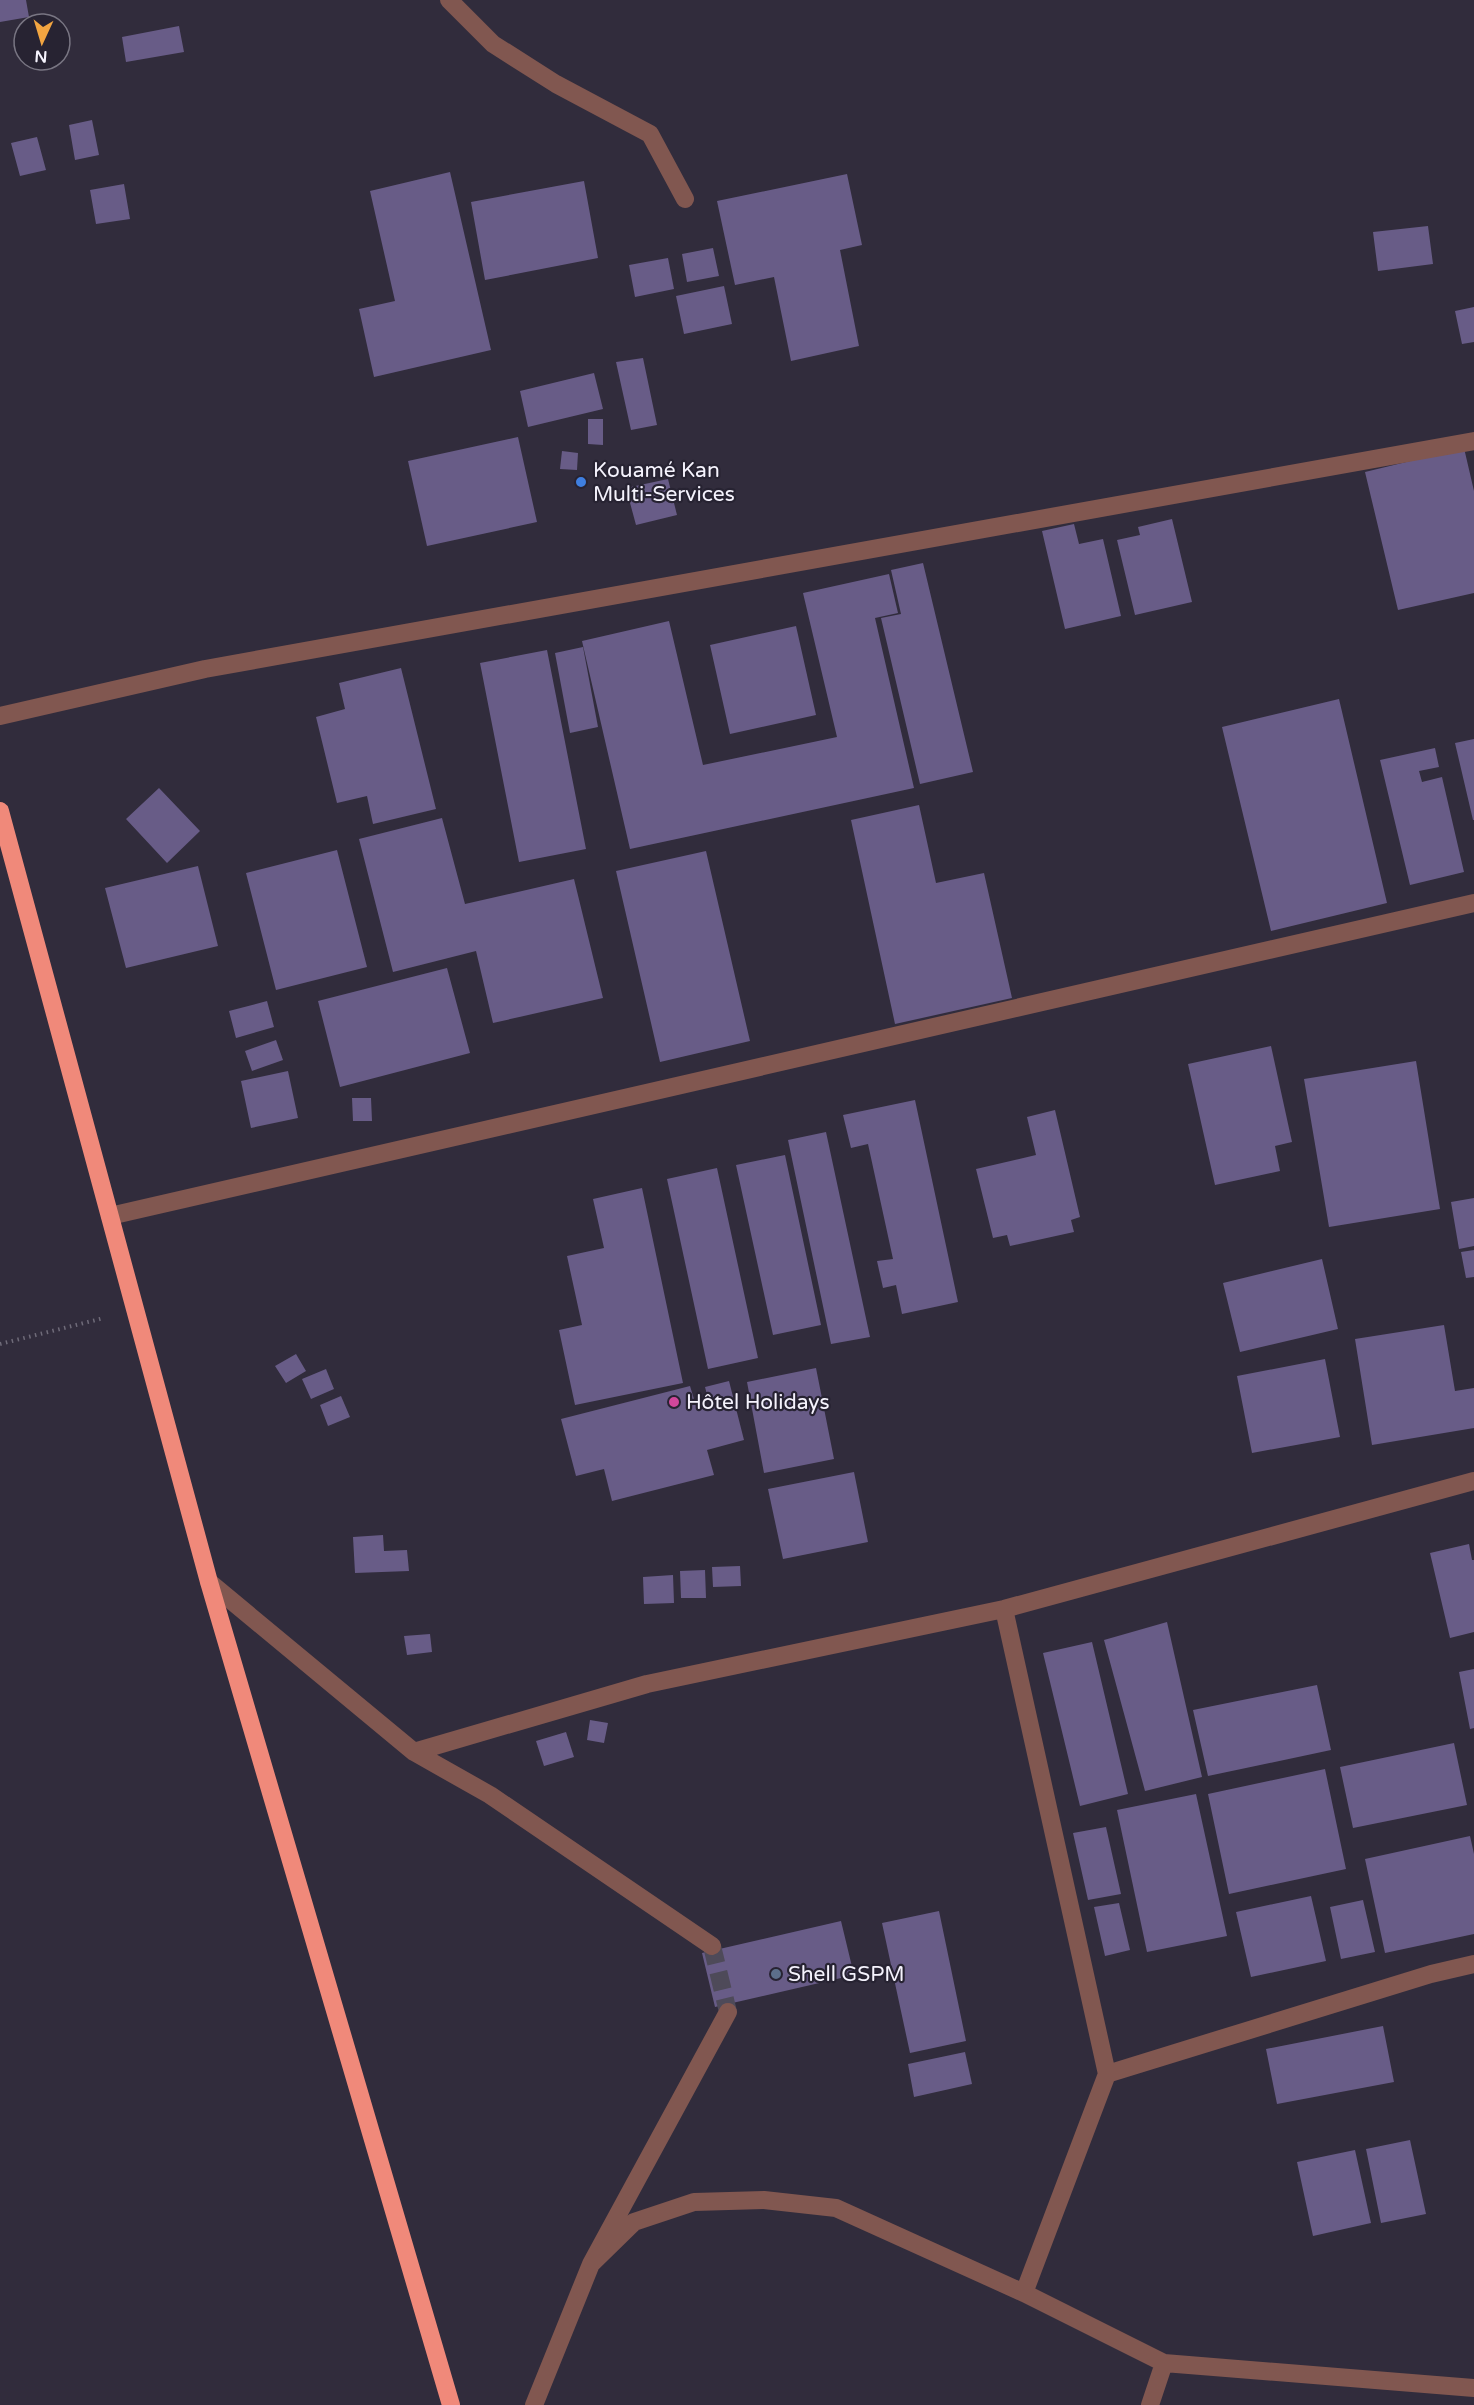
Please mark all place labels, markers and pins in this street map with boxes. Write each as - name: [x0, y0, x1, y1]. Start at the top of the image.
- place label: Kouamé Kan Multi-Services: [593, 458, 735, 507]
- marker: Kouamé Kan Multi-Services: [574, 475, 588, 489]
- place label: Hôtel Holidays: [686, 1390, 830, 1415]
- marker: Hôtel Holidays: [667, 1395, 681, 1409]
- place label: Shell GSPM: [788, 1962, 905, 1987]
- marker: Shell GSPM: [769, 1967, 783, 1981]

